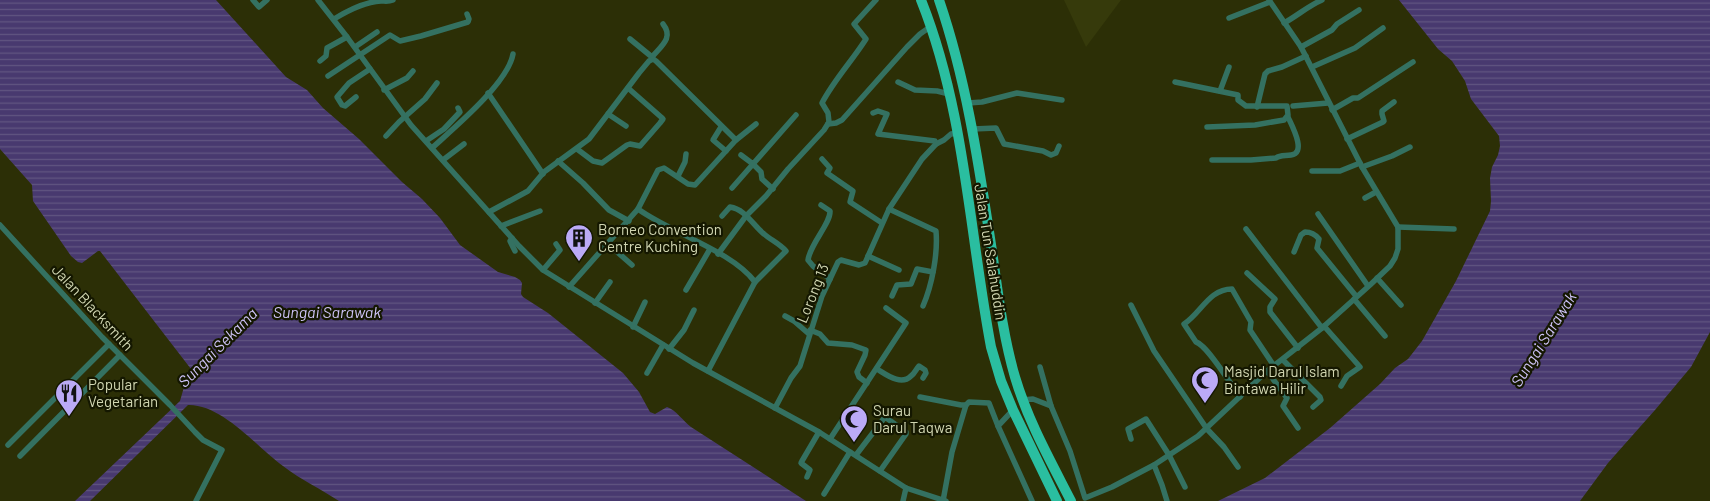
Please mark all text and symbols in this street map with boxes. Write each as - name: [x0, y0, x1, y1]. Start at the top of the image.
- street label: Jalan Tun Salahuddin: [971, 183, 1011, 321]
- place label: Borneo Convention Centre Kuching: [598, 220, 722, 255]
- building icon: Borneo Convention Centre Kuching: [564, 223, 594, 262]
- street label: Jalan Blacksmith: [48, 260, 138, 354]
- street label: Lorong 13: [792, 261, 832, 325]
- water label: Sungai Sarawak: [1506, 288, 1580, 390]
- water label: Sungai Sarawak: [273, 302, 381, 321]
- water label: Sungai Sekama: [173, 303, 261, 391]
- place label: Masjid Darul Islam Bintawa Hilir: [1224, 362, 1340, 397]
- mosque icon: Masjid Darul Islam Bintawa Hilir: [1190, 365, 1220, 404]
- place label: Popular Vegetarian: [88, 375, 158, 410]
- restaurant icon: Popular Vegetarian: [54, 378, 84, 417]
- place label: Surau Darul Taqwa: [873, 401, 952, 436]
- mosque icon: Surau Darul Taqwa: [839, 404, 869, 443]

